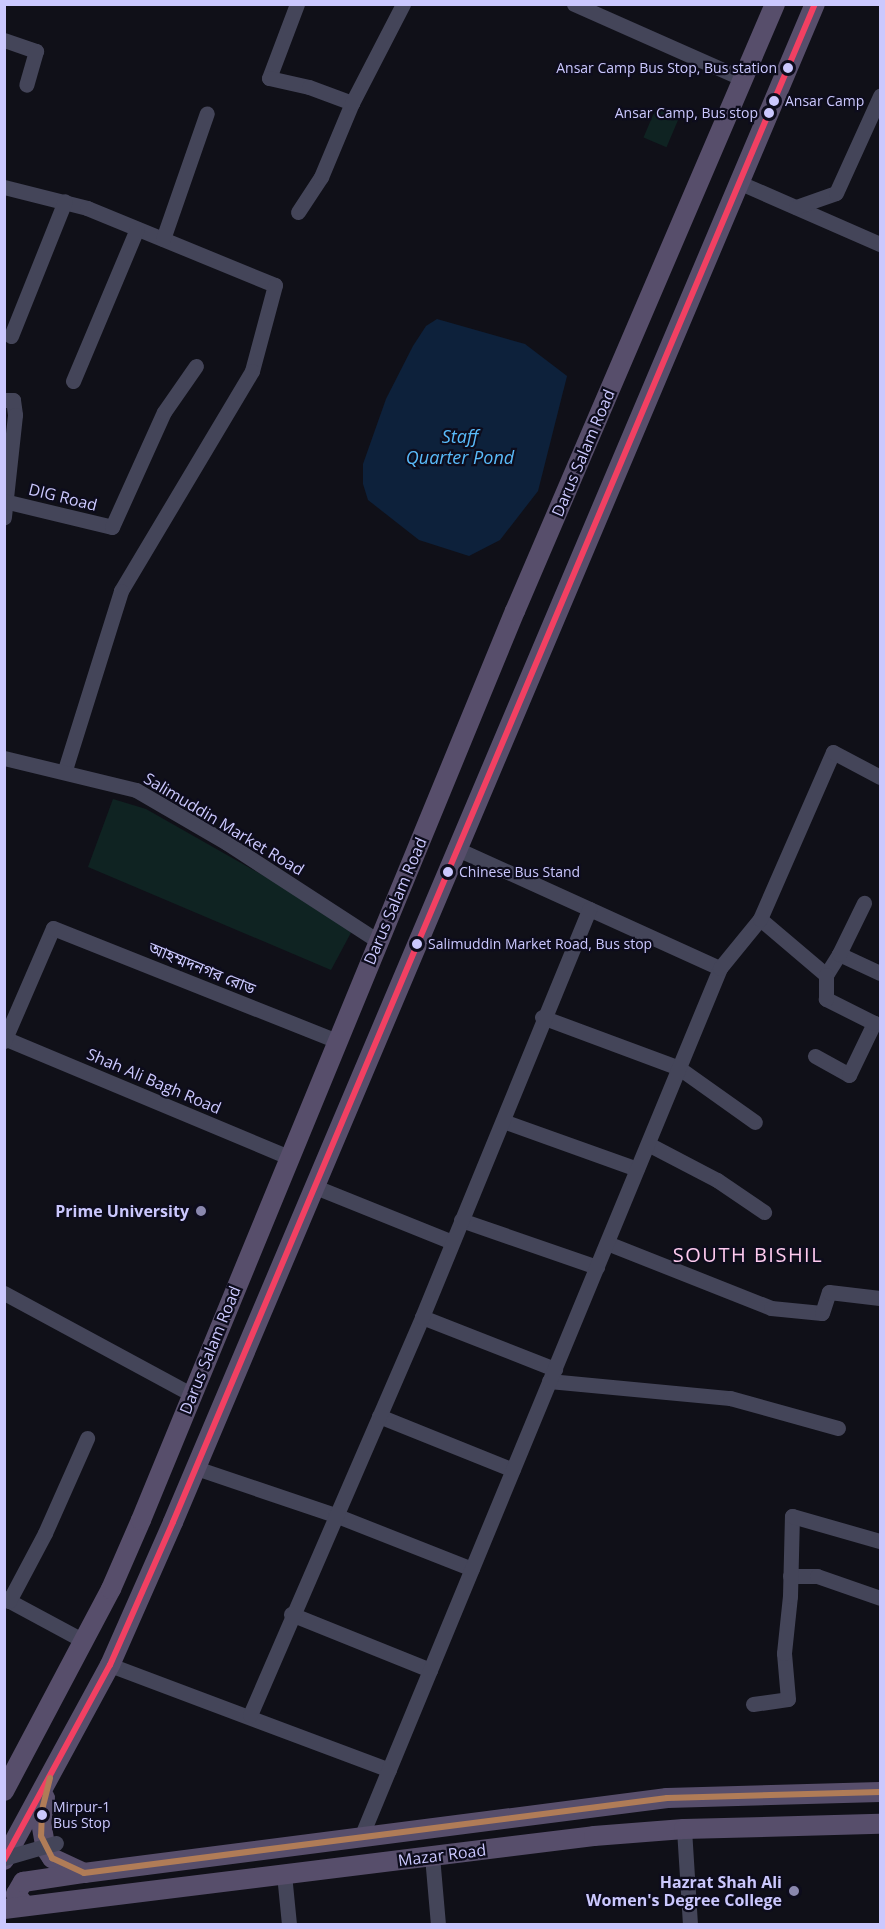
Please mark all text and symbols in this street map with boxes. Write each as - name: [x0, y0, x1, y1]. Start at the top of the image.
- place label: Ansar Camp Bus Stop, Bus station: [556, 60, 777, 76]
- marker: Ansar Camp Bus Stop, Bus station: [782, 62, 794, 74]
- place label: Ansar Camp: [785, 93, 864, 109]
- marker: Ansar Camp: [768, 95, 780, 107]
- place label: Ansar Camp, Bus stop: [615, 105, 758, 121]
- marker: Ansar Camp, Bus stop: [763, 107, 775, 119]
- street label: Darus Salam Road: [548, 386, 618, 520]
- water label: Staff Quarter Pond: [406, 426, 514, 468]
- street label: DIG Road: [27, 479, 99, 515]
- street label: Salimuddin Market Road: [141, 769, 307, 879]
- street label: Darus Salam Road: [360, 834, 430, 968]
- place label: Chinese Bus Stand: [459, 864, 580, 880]
- marker: Chinese Bus Stand: [442, 866, 454, 878]
- place label: Salimuddin Market Road, Bus stop: [428, 936, 652, 952]
- street label: আহম্মদনগর রোড: [146, 938, 258, 998]
- marker: Salimuddin Market Road, Bus stop: [411, 938, 423, 950]
- street label: Shah Ali Bagh Road: [84, 1044, 224, 1118]
- place label: Prime University: [55, 1201, 189, 1221]
- marker: Prime University: [194, 1204, 208, 1218]
- district label: SOUTH BISHIL: [673, 1242, 823, 1266]
- street label: Darus Salam Road: [176, 1283, 244, 1417]
- place label: Mirpur-1 Bus Stop: [53, 1799, 111, 1832]
- marker: Mirpur-1 Bus Stop: [36, 1809, 48, 1821]
- street label: Mazar Road: [397, 1840, 487, 1870]
- place label: Hazrat Shah Ali Women's Degree College: [586, 1872, 782, 1910]
- marker: Hazrat Shah Ali Women's Degree College: [787, 1884, 801, 1898]

